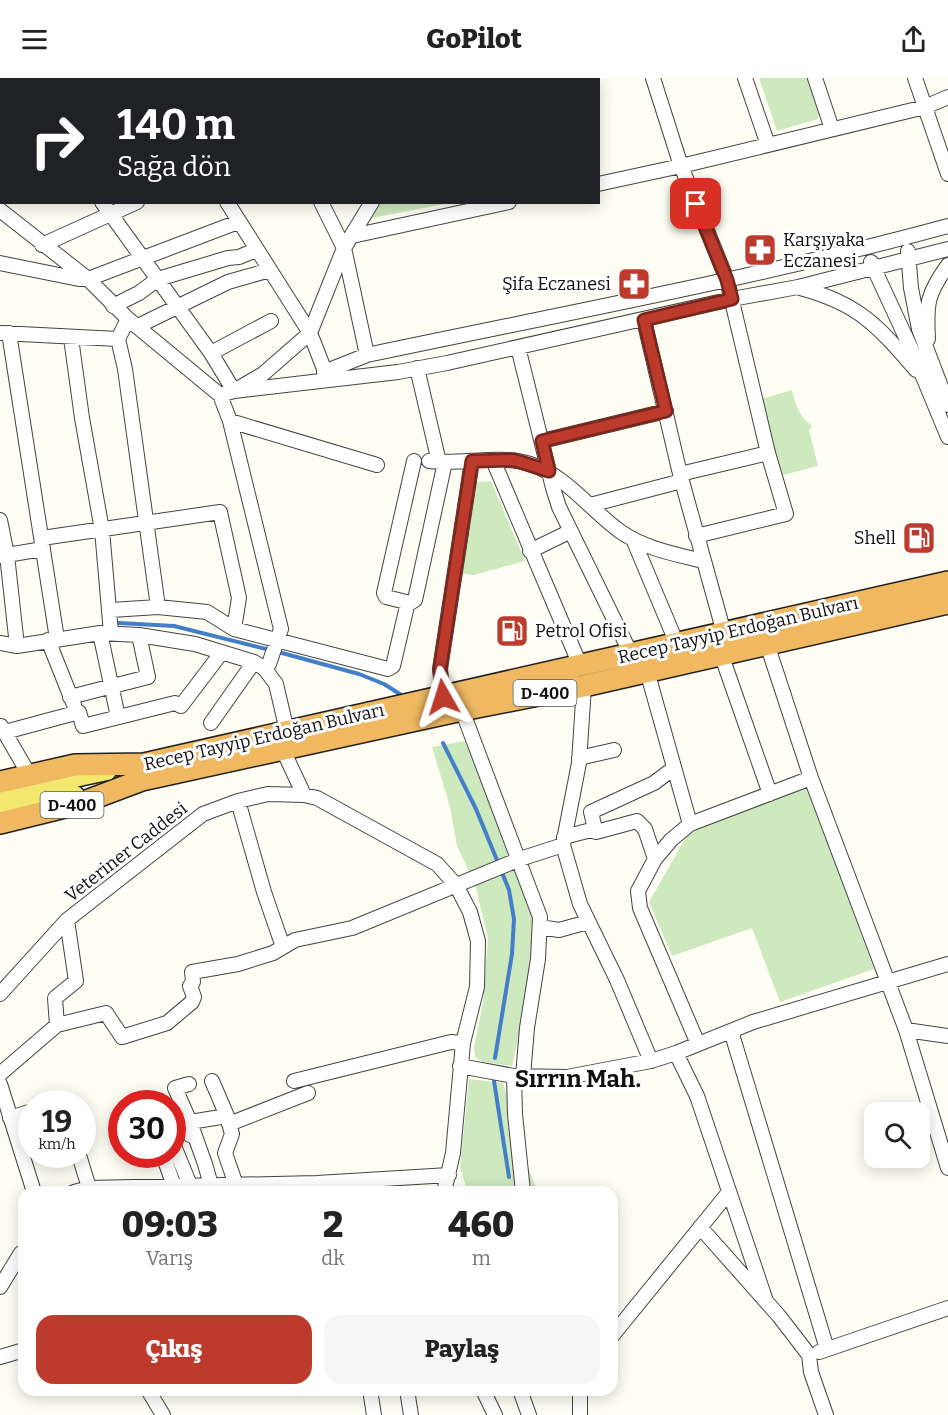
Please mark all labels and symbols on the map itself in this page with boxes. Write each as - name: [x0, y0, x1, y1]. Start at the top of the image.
- pin: [670, 178, 721, 229]
- place label: Karşıyaka Eczanesi: [783, 229, 865, 272]
- pharmacy icon: Karşıyaka Eczanesi: [742, 232, 778, 268]
- pharmacy icon: Şifa Eczanesi: [616, 266, 652, 302]
- place label: Şifa Eczanesi: [502, 273, 611, 295]
- fuel station icon: Shell: [901, 520, 937, 556]
- place label: Shell: [854, 527, 896, 549]
- street label: Recep Tayyip Erdoğan Bulvarı: [616, 592, 860, 668]
- fuel station icon: Petrol Ofisi: [494, 613, 530, 649]
- place label: Petrol Ofisi: [535, 620, 627, 642]
- position arrow: [411, 665, 475, 729]
- road number: D-400: [514, 680, 576, 706]
- street label: Recep Tayyip Erdoğan Bulvarı: [142, 699, 386, 775]
- road number: D-400: [40, 792, 104, 818]
- street label: Veteriner Caddesi: [60, 797, 192, 907]
- district label: Sırrın Mah.: [515, 1065, 641, 1093]
- speed limit sign: 30: [108, 1090, 186, 1168]

